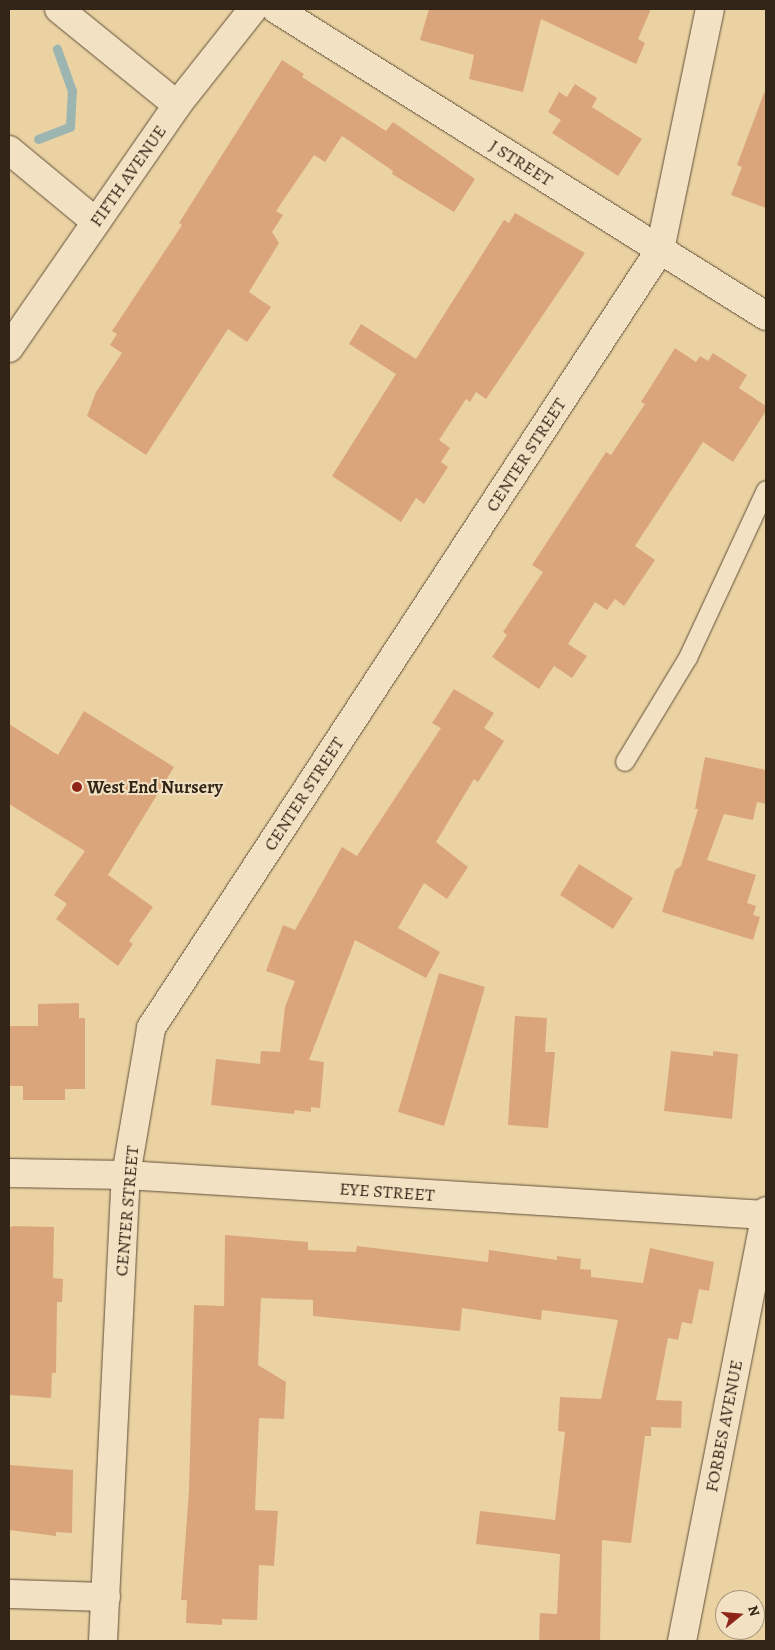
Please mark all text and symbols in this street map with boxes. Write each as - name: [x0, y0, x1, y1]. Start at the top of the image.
- street label: FIFTH AVENUE: [85, 121, 171, 231]
- street label: J STREET: [485, 135, 557, 191]
- street label: CENTER STREET: [481, 394, 571, 516]
- street label: CENTER STREET: [259, 733, 349, 855]
- place label: West End Nursery: [87, 776, 223, 798]
- marker: West End Nursery: [71, 781, 83, 793]
- street label: CENTER STREET: [111, 1145, 143, 1277]
- street label: EYE STREET: [339, 1178, 435, 1206]
- street label: FORBES AVENUE: [701, 1358, 747, 1494]
- north arrow: [715, 1590, 765, 1640]
- text: N: [743, 1603, 764, 1618]

